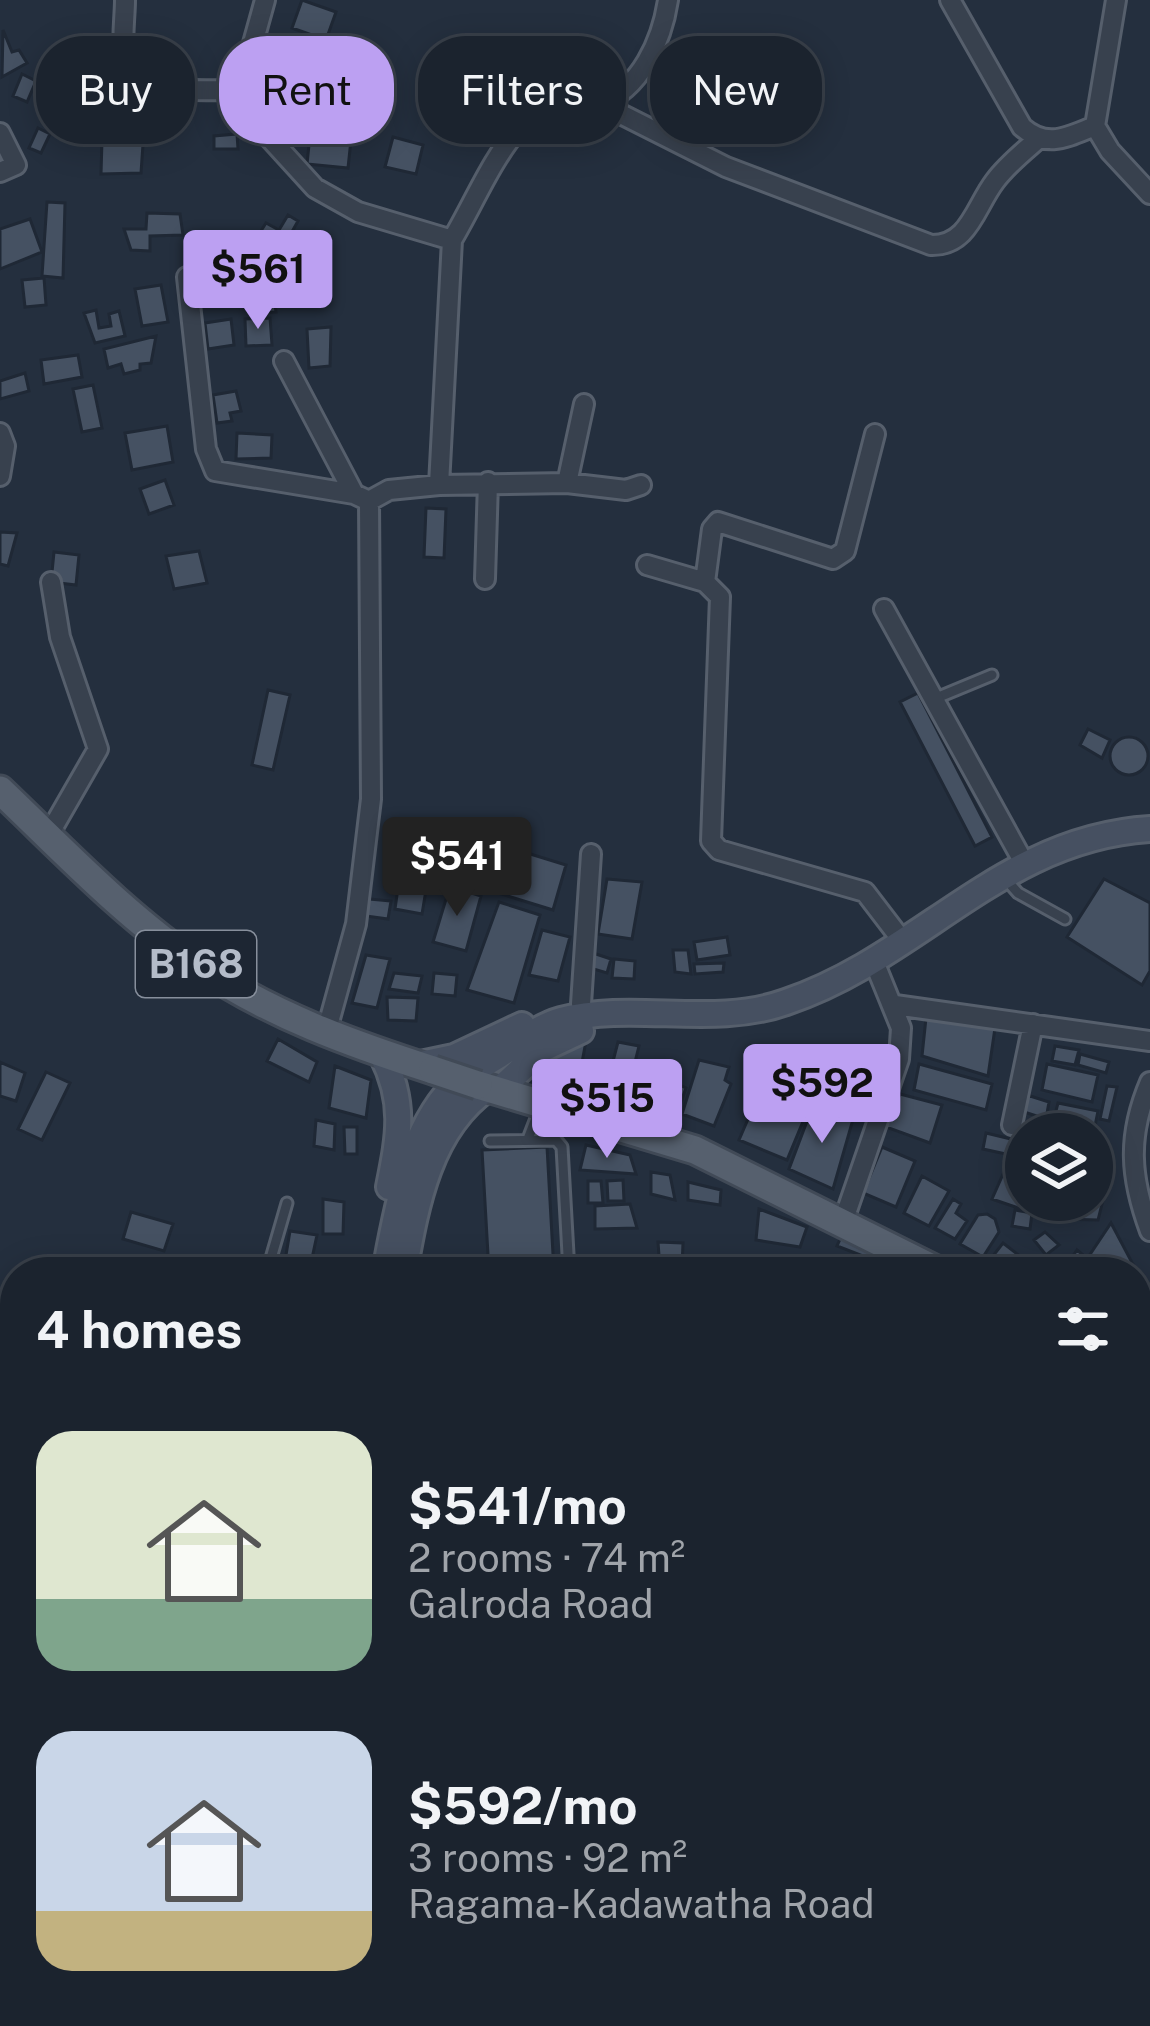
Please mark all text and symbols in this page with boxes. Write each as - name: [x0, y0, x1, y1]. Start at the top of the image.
- chip: Buy: [36, 36, 195, 144]
- chip: Rent: [219, 36, 394, 144]
- chip: Filters: [418, 36, 626, 144]
- chip: New: [650, 36, 822, 144]
- pin: $561: [187, 230, 329, 332]
- text: $561: [210, 246, 306, 292]
- pin: $541: [386, 817, 528, 919]
- text: $541: [409, 833, 505, 879]
- road number: B168: [136, 931, 256, 997]
- pin: $592: [751, 1044, 893, 1146]
- pin: $515: [536, 1059, 678, 1161]
- text: $592: [770, 1060, 874, 1106]
- text: $515: [559, 1075, 655, 1121]
- map controls: [1005, 1113, 1113, 1221]
- button: layers: [1005, 1113, 1113, 1221]
- icon: filters: [1050, 1296, 1116, 1362]
- text: 4 homes: [36, 1300, 242, 1359]
- text: $541/mo: [408, 1476, 627, 1535]
- icon: home: [132, 1479, 276, 1623]
- text: 2 rooms · 74 m²: [408, 1535, 685, 1581]
- text: Galroda Road: [408, 1581, 653, 1627]
- text: $592/mo: [408, 1776, 638, 1835]
- icon: home: [132, 1779, 276, 1923]
- text: 3 rooms · 92 m²: [408, 1835, 687, 1881]
- text: Ragama-Kadawatha Road: [408, 1881, 874, 1927]

